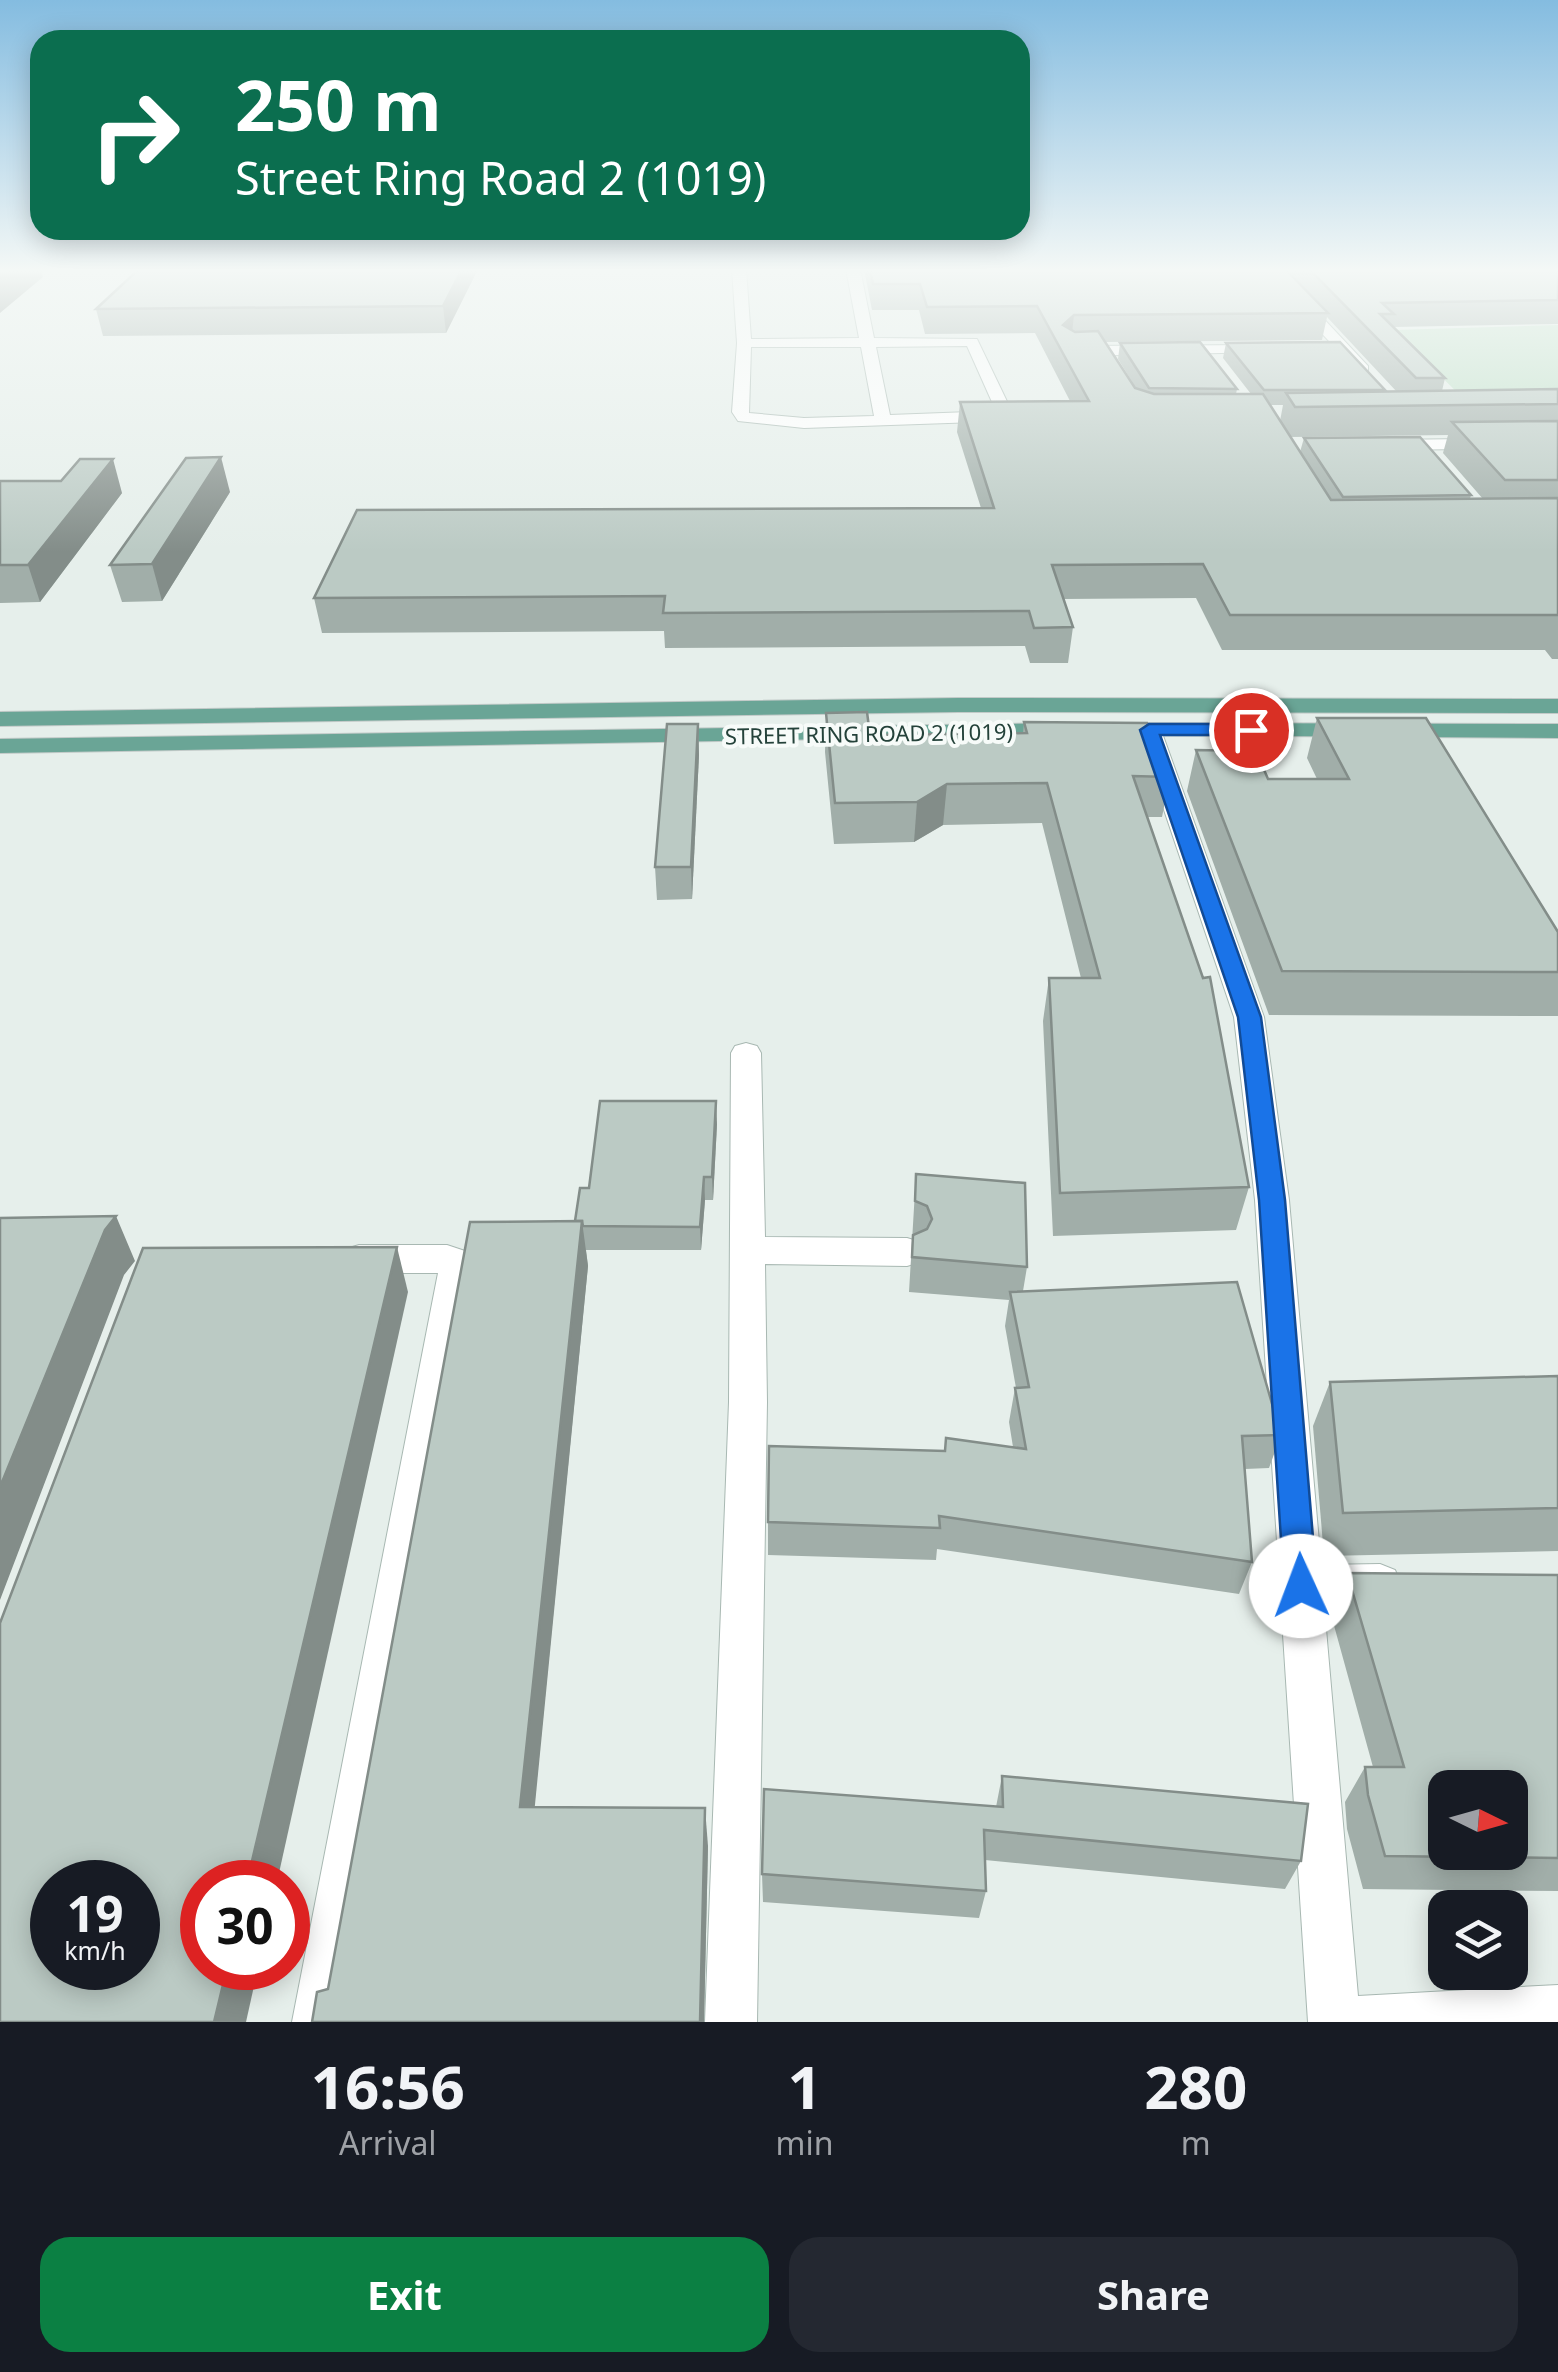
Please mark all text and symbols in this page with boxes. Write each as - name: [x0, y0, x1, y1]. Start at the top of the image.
- text: 250 m: [235, 56, 442, 152]
- icon: right: [70, 70, 200, 200]
- text: Street Ring Road 2 (1019): [235, 147, 766, 208]
- pin: [1209, 688, 1294, 773]
- icon: arrive: [1224, 703, 1279, 758]
- street label: STREET RING ROAD 2 (1019): [725, 715, 1013, 751]
- position arrow: [1249, 1534, 1353, 1638]
- north arrow: [1428, 1770, 1528, 1870]
- map controls: [1428, 1770, 1528, 1990]
- speed limit sign: 30: [180, 1860, 310, 1990]
- text: 19: [66, 1879, 124, 1947]
- button: layers: [1428, 1890, 1528, 1990]
- text: km/h: [64, 1933, 126, 1967]
- text: 16:56: [311, 2045, 465, 2127]
- text: 1: [787, 2045, 822, 2127]
- text: 280: [1144, 2045, 1247, 2127]
- text: Arrival: [339, 2121, 437, 2164]
- text: min: [776, 2121, 834, 2164]
- text: m: [1181, 2121, 1211, 2164]
- button: Exit: [40, 2237, 769, 2352]
- button: Share: [789, 2237, 1518, 2352]

